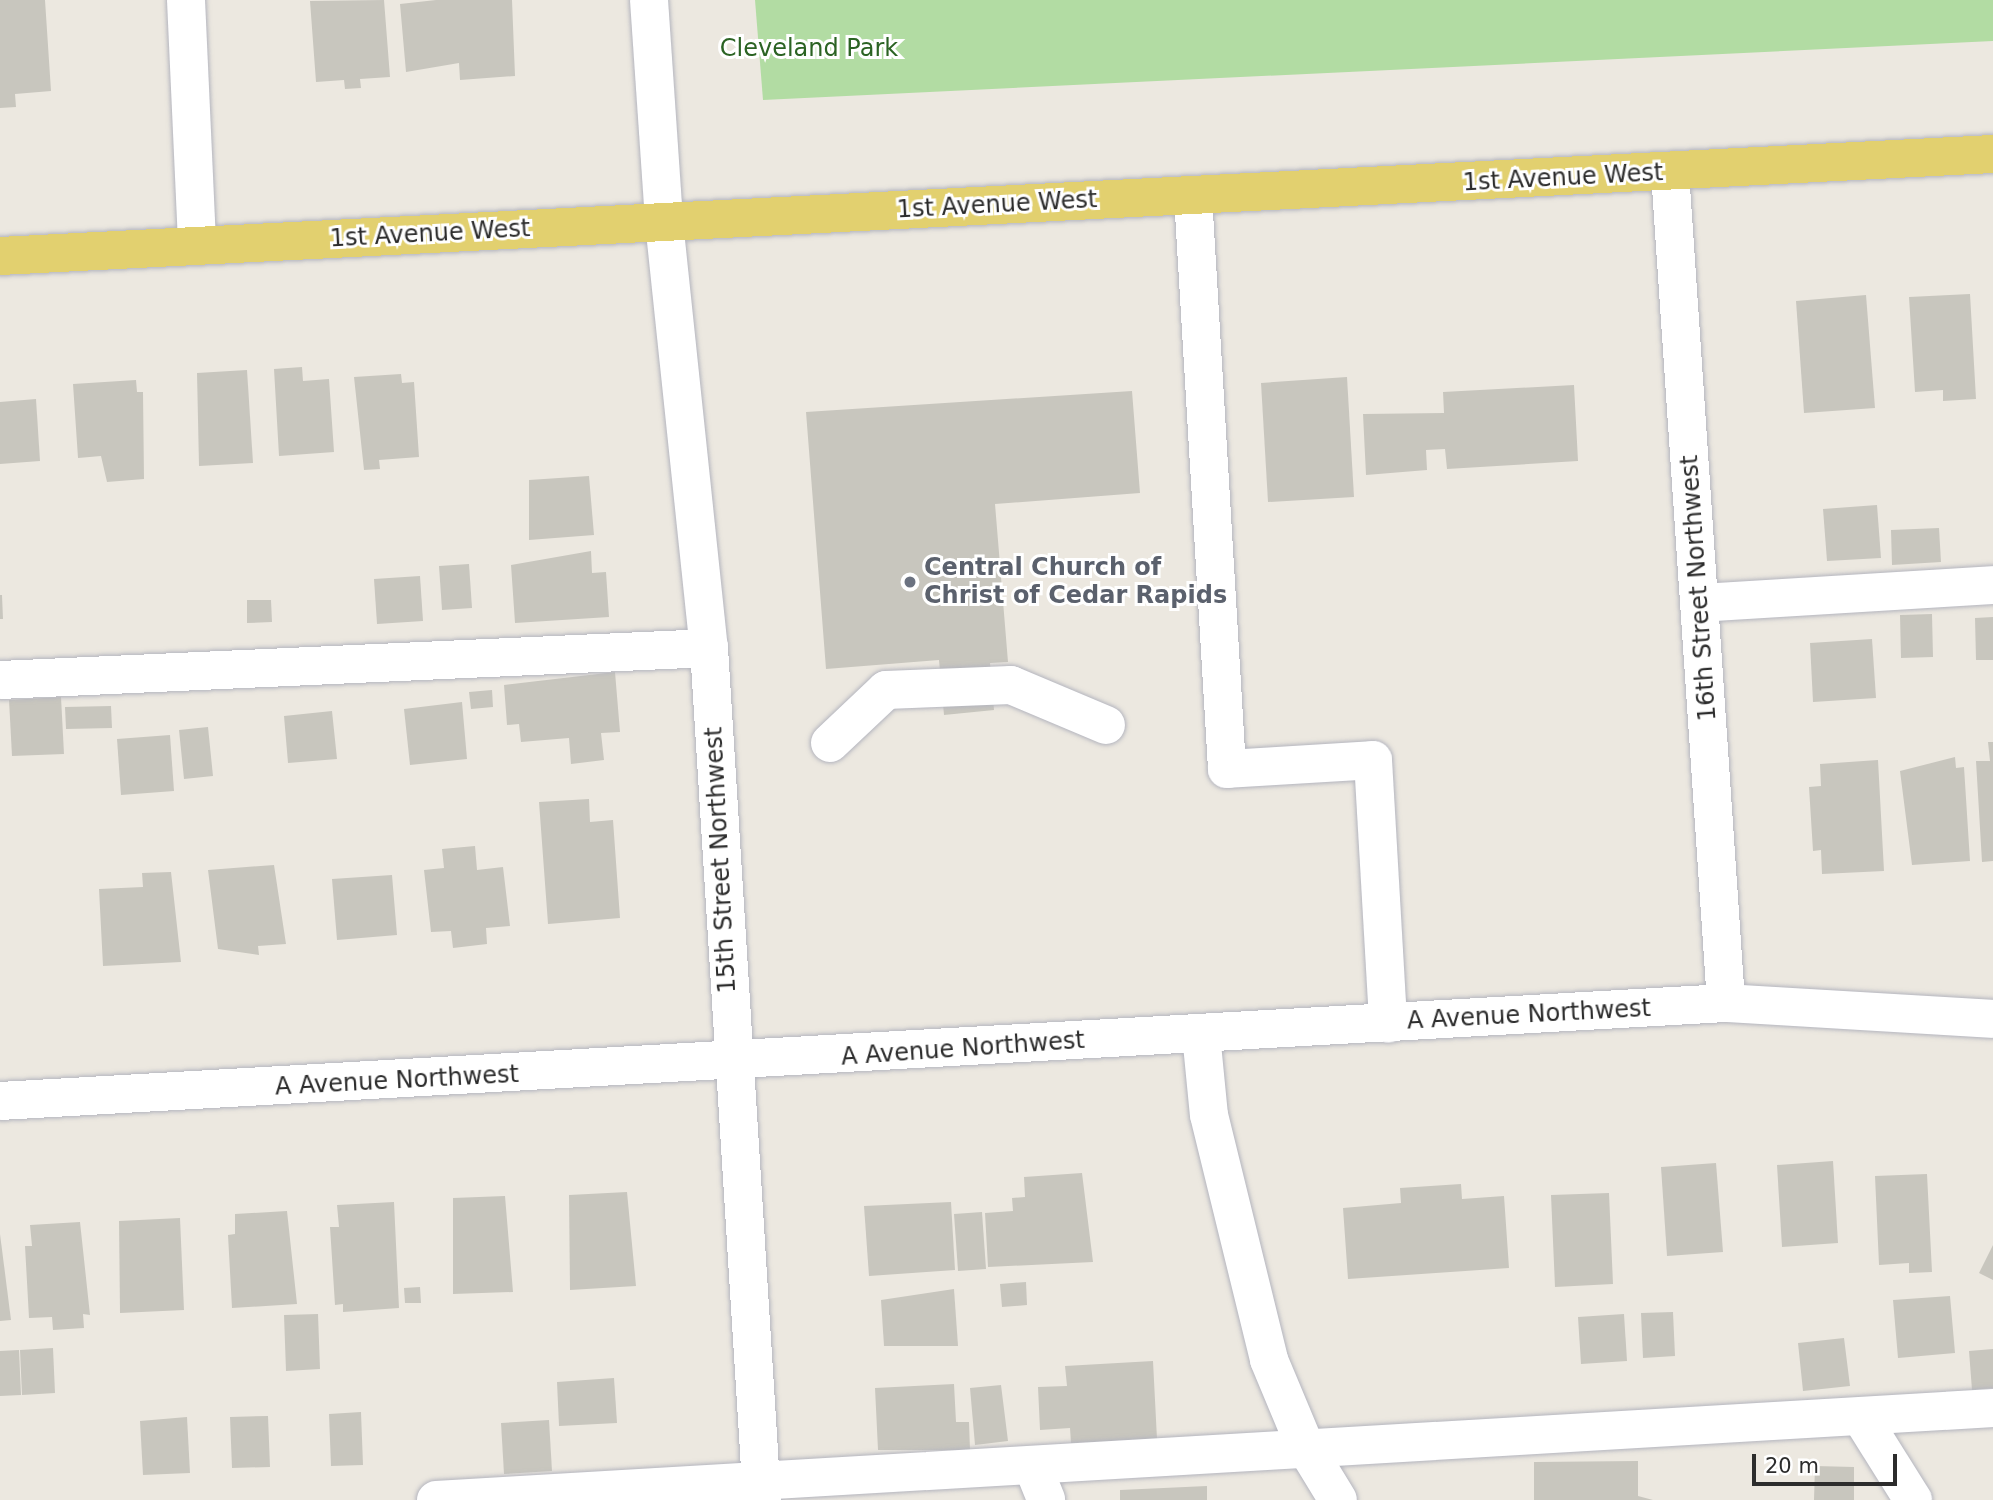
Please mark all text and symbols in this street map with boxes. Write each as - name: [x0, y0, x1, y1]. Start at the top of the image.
- park label: Cleveland Park: [720, 35, 898, 63]
- street label: 1st Avenue West: [1462, 158, 1664, 198]
- street label: 1st Avenue West: [896, 185, 1098, 225]
- street label: 1st Avenue West: [329, 214, 531, 254]
- street label: 16th Street Northwest: [1675, 454, 1723, 722]
- place label: Central Church of Christ of Cedar Rapids: [924, 554, 1227, 610]
- marker: Central Church of Christ of Cedar Rapids: [902, 574, 918, 590]
- street label: 15th Street Northwest: [700, 726, 742, 994]
- street label: A Avenue Northwest: [1406, 994, 1652, 1036]
- street label: A Avenue Northwest: [840, 1026, 1086, 1072]
- street label: A Avenue Northwest: [274, 1060, 520, 1102]
- scale bar: [1755, 1440, 1900, 1484]
- text: 20 m: [1765, 1454, 1819, 1478]

